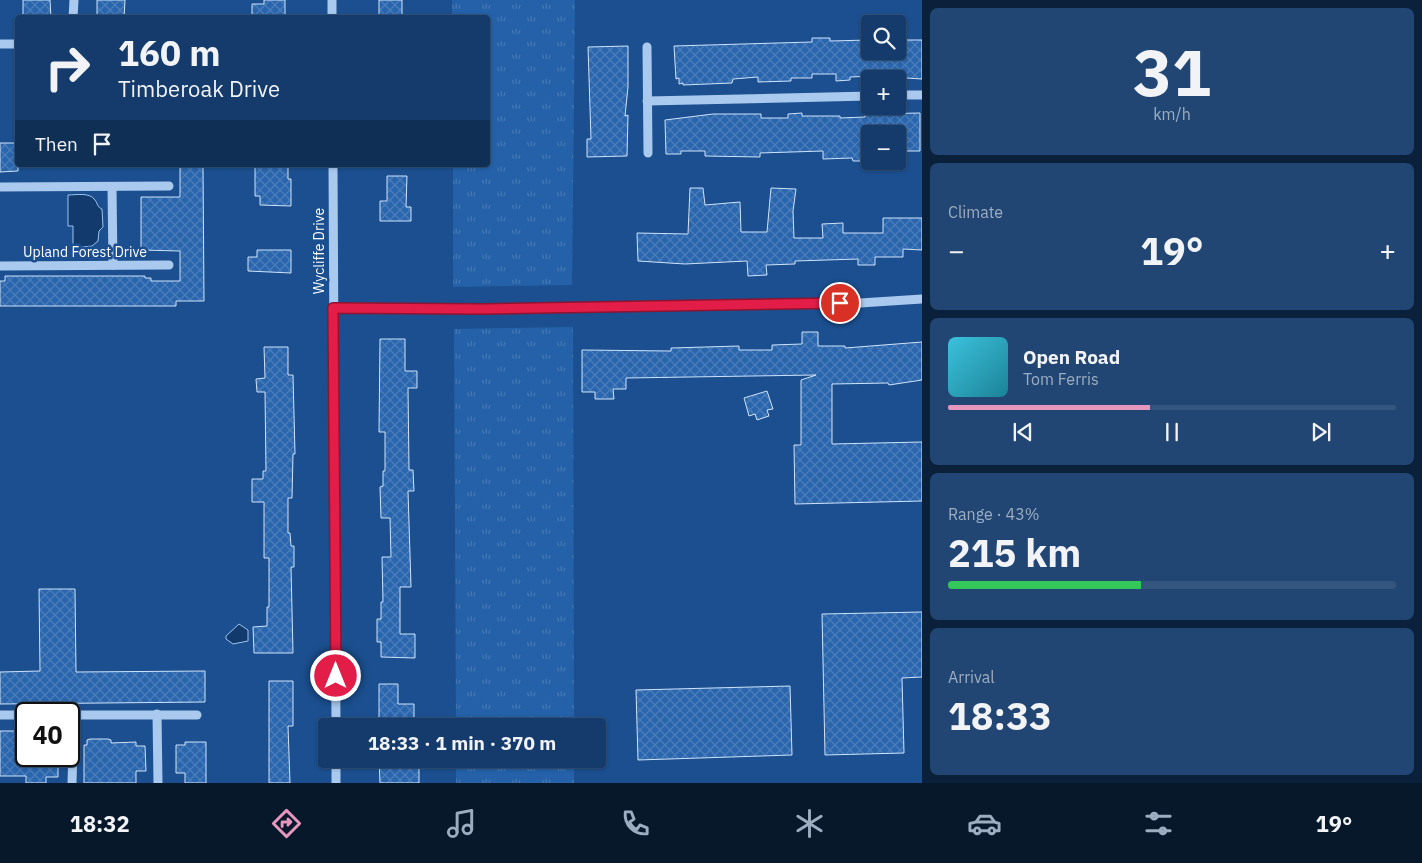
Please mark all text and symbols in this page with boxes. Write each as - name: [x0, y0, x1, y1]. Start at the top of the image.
- map controls: [861, 15, 906, 170]
- button: search: [861, 15, 906, 60]
- text: 31: [1133, 29, 1211, 114]
- text: 160 m: [118, 30, 221, 76]
- icon: right: [35, 35, 100, 100]
- button: +: [861, 70, 906, 115]
- text: Timberoak Drive: [118, 74, 280, 103]
- text: km/h: [1153, 104, 1191, 124]
- button: −: [861, 125, 906, 170]
- icon: arrive: [88, 130, 116, 158]
- text: Then: [35, 132, 78, 156]
- text: Climate: [948, 202, 1003, 222]
- street label: Wycliffe Drive: [310, 208, 328, 294]
- text: 19°: [1140, 226, 1204, 275]
- text: −: [948, 232, 965, 269]
- text: +: [1379, 232, 1396, 269]
- street label: Upland Forest Drive: [23, 243, 147, 261]
- pin: [819, 282, 861, 324]
- icon: arrive: [826, 289, 854, 317]
- text: Open Road: [1023, 345, 1120, 369]
- text: Tom Ferris: [1023, 369, 1099, 389]
- icon: previous: [1009, 418, 1037, 446]
- icon: pause: [1158, 418, 1186, 446]
- icon: next: [1307, 418, 1335, 446]
- text: Range · 43%: [948, 504, 1040, 524]
- text: 215 km: [948, 528, 1081, 577]
- position arrow: [309, 649, 361, 701]
- text: Arrival: [948, 667, 995, 687]
- text: 18:33: [948, 691, 1052, 740]
- speed limit sign: 40: [15, 702, 80, 767]
- text: 18:33 · 1 min · 370 m: [368, 731, 556, 755]
- icon: directions: [269, 806, 304, 841]
- icon: music: [444, 806, 479, 841]
- icon: phone: [618, 806, 653, 841]
- icon: climate: [792, 806, 827, 841]
- icon: car: [967, 806, 1002, 841]
- icon: filters: [1141, 806, 1176, 841]
- text: 18:32: [70, 809, 130, 838]
- text: 19°: [1315, 809, 1352, 838]

